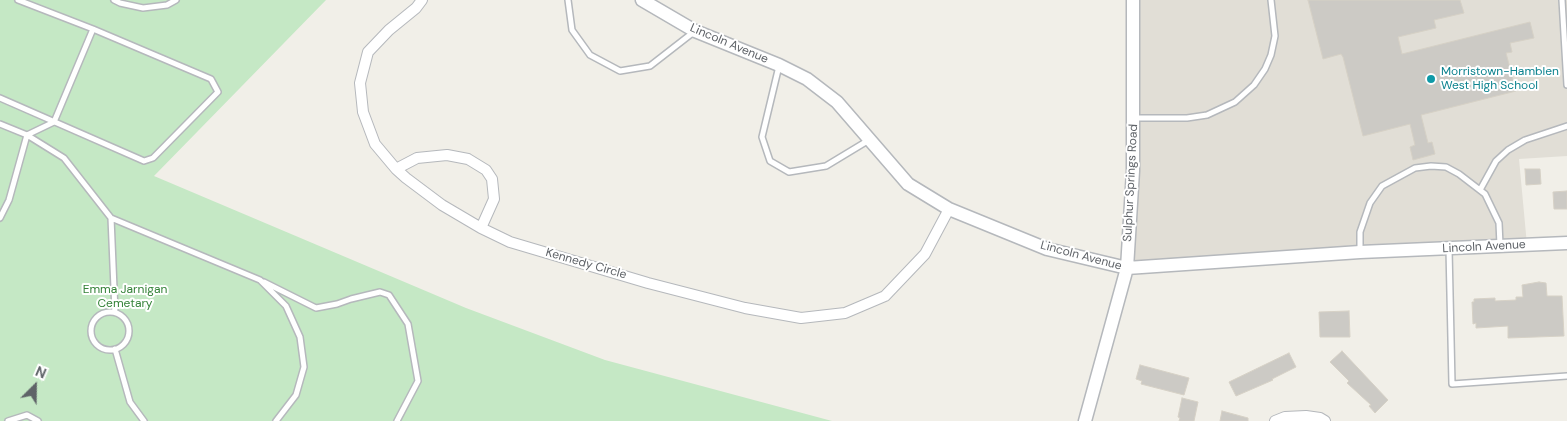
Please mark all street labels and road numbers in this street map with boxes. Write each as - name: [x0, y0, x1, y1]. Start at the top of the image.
- street label: Lincoln Avenue: [688, 21, 770, 67]
- street label: Sulphur Springs Road: [1121, 124, 1141, 242]
- street label: Lincoln Avenue: [1039, 238, 1123, 274]
- street label: Lincoln Avenue: [1442, 238, 1526, 256]
- street label: Kennedy Circle: [544, 246, 628, 282]

